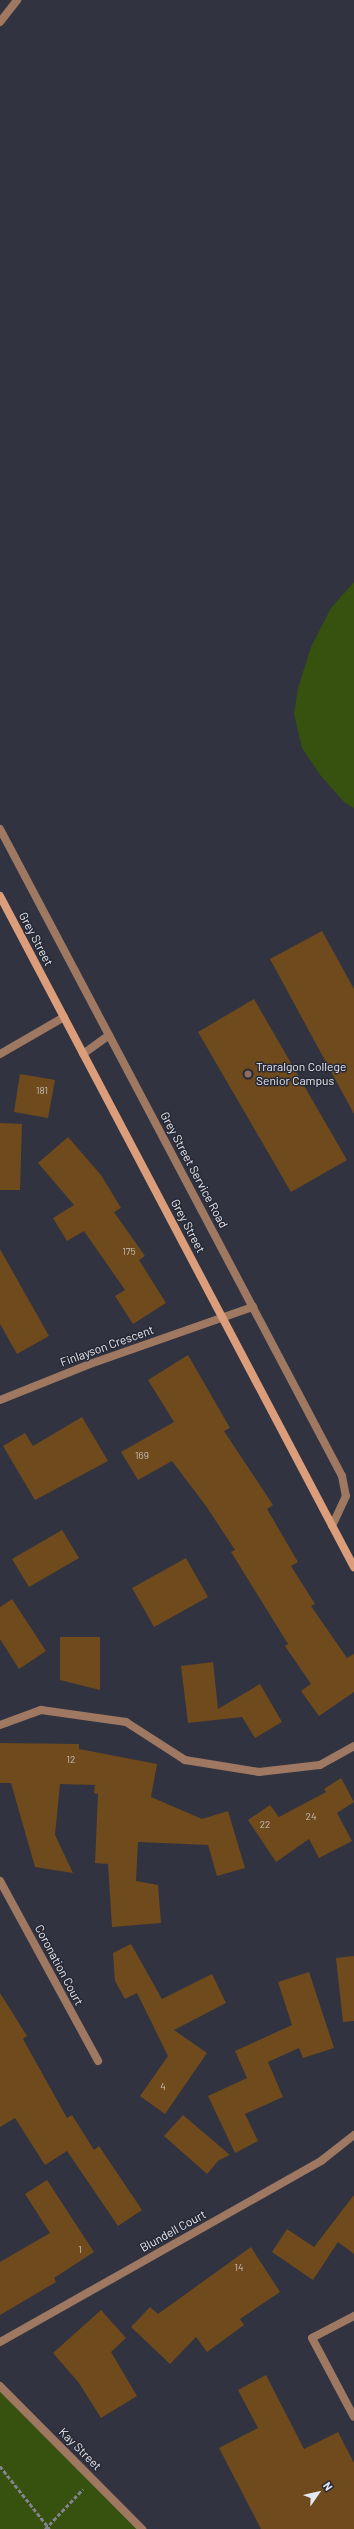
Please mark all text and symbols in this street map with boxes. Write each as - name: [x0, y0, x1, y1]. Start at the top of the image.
- street label: Grey Street: [16, 910, 56, 968]
- place label: Traralgon College Senior Campus: [256, 1060, 346, 1088]
- marker: Traralgon College Senior Campus: [243, 1069, 253, 1079]
- house number: 181: [36, 1085, 48, 1097]
- street label: Grey Street Service Road: [157, 1109, 231, 1231]
- street label: Grey Street: [168, 1197, 208, 1255]
- house number: 175: [122, 1246, 136, 1258]
- street label: Finlayson Crescent: [58, 1322, 156, 1370]
- house number: 169: [135, 1450, 149, 1462]
- house number: 12: [67, 1754, 75, 1766]
- house number: 24: [306, 1811, 316, 1823]
- house number: 22: [260, 1819, 270, 1831]
- street label: Coronation Court: [32, 1922, 86, 2008]
- house number: 4: [160, 2081, 166, 2093]
- street label: Blundell Court: [138, 2207, 208, 2255]
- house number: 1: [78, 2244, 82, 2256]
- house number: 14: [234, 2262, 244, 2274]
- street label: Kay Street: [56, 2425, 104, 2473]
- north arrow: [298, 2473, 338, 2513]
- text: N: [321, 2479, 336, 2493]

